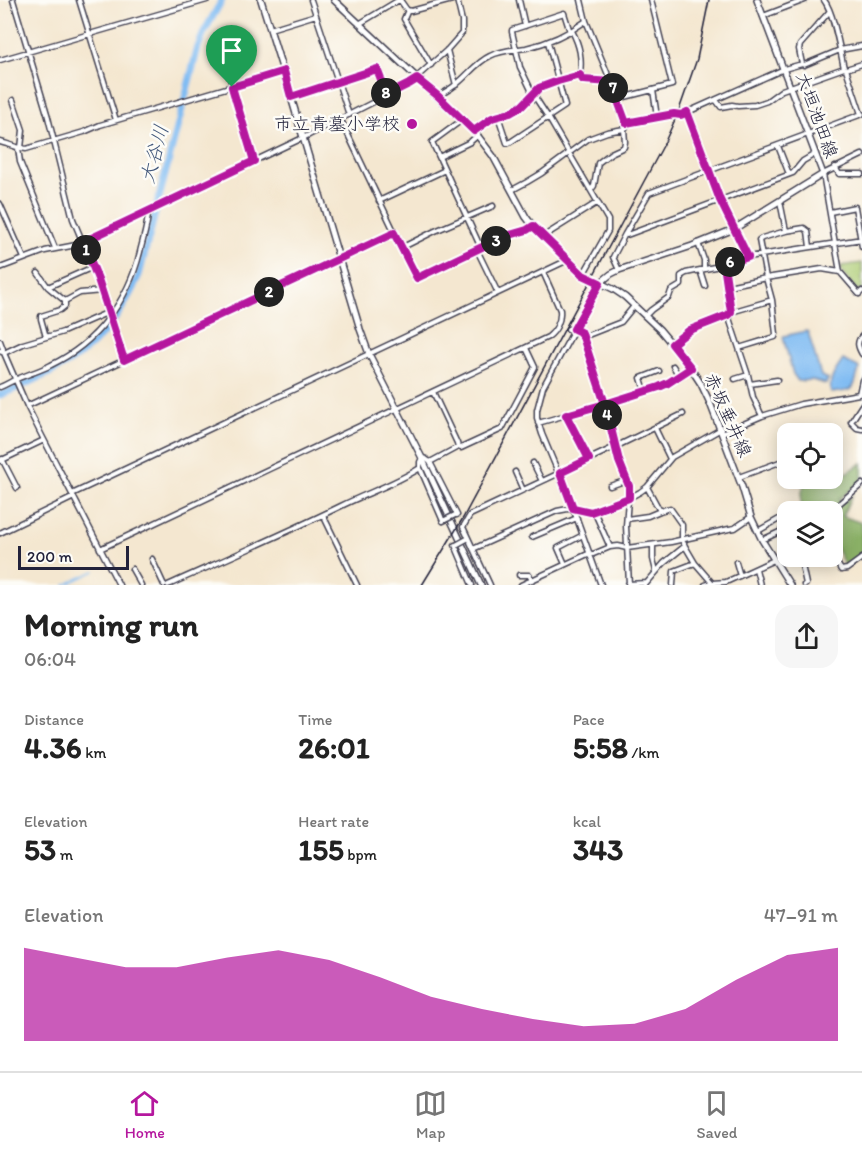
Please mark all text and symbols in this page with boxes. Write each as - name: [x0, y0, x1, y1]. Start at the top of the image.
- pin: [206, 25, 257, 87]
- icon: arrive: [215, 34, 248, 67]
- street label: 大垣池田線: [791, 69, 843, 161]
- pin: 7: [598, 73, 628, 103]
- pin: 8: [371, 78, 401, 108]
- text: 7: [609, 78, 617, 97]
- text: 8: [382, 83, 390, 102]
- place label: 市立青墓小学校: [274, 113, 400, 135]
- marker: 市立青墓小学校: [405, 117, 419, 131]
- water label: 大谷川: [135, 122, 173, 186]
- pin: 3: [481, 226, 511, 256]
- text: 3: [492, 231, 500, 250]
- pin: 1: [71, 235, 101, 265]
- text: 1: [82, 240, 90, 259]
- pin: 6: [715, 247, 745, 277]
- text: 6: [726, 252, 734, 271]
- pin: 2: [254, 277, 284, 307]
- text: 2: [265, 282, 273, 301]
- street label: 赤坂垂井線: [700, 369, 756, 461]
- pin: 4: [592, 400, 622, 430]
- text: 4: [602, 405, 612, 424]
- map controls: [777, 423, 843, 567]
- button: locate: [777, 423, 843, 489]
- button: layers: [777, 501, 843, 567]
- scale bar: [18, 543, 129, 570]
- text: 200 m: [27, 547, 72, 566]
- text: Morning run: [24, 605, 199, 644]
- button: share: [775, 605, 838, 668]
- text: 06:04: [24, 647, 76, 671]
- text: Distance: [24, 710, 84, 729]
- text: Time: [298, 710, 332, 729]
- text: Pace: [573, 710, 605, 729]
- text: 4.36: [24, 729, 82, 766]
- text: 26:01: [298, 729, 370, 766]
- text: 5:58: [573, 729, 628, 766]
- text: km: [82, 743, 106, 762]
- text: /km: [628, 743, 659, 762]
- text: Elevation: [24, 812, 88, 831]
- text: Heart rate: [298, 812, 369, 831]
- text: kcal: [573, 812, 601, 831]
- text: 53: [24, 831, 56, 868]
- text: 155: [298, 831, 344, 868]
- text: 343: [573, 831, 623, 868]
- text: m: [56, 845, 73, 864]
- text: bpm: [344, 845, 377, 864]
- text: Elevation: [24, 903, 103, 927]
- text: 47–91 m: [764, 903, 838, 927]
- tab: Home: [125, 1087, 165, 1142]
- tab: Map: [414, 1087, 447, 1142]
- tab: Saved: [697, 1087, 737, 1142]

